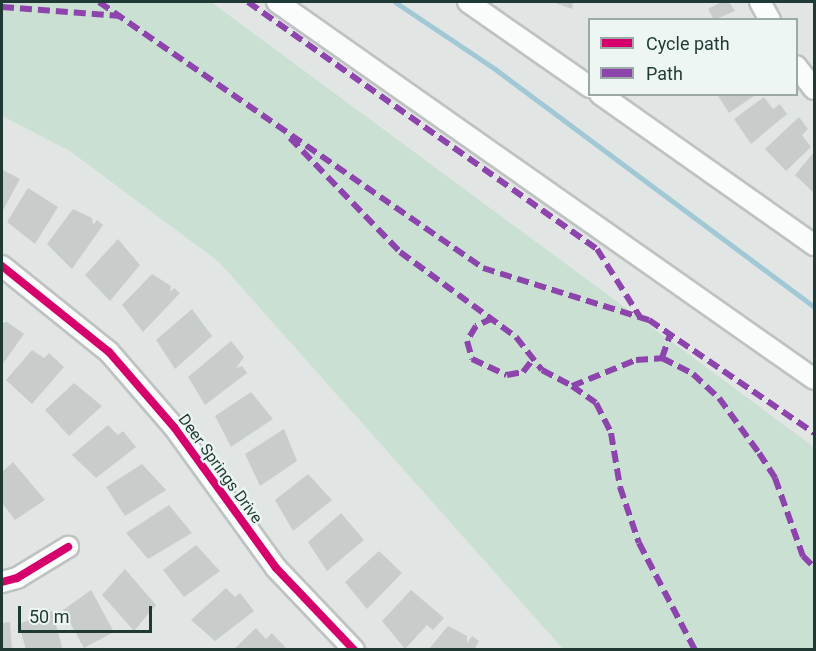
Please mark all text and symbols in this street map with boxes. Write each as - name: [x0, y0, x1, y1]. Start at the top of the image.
- legend: [588, 18, 798, 96]
- text: Cycle path: [646, 33, 730, 54]
- text: Path: [646, 63, 683, 84]
- street label: Deer Springs Drive: [174, 411, 266, 527]
- scale bar: [21, 594, 154, 632]
- text: 50 m: [29, 606, 69, 627]

